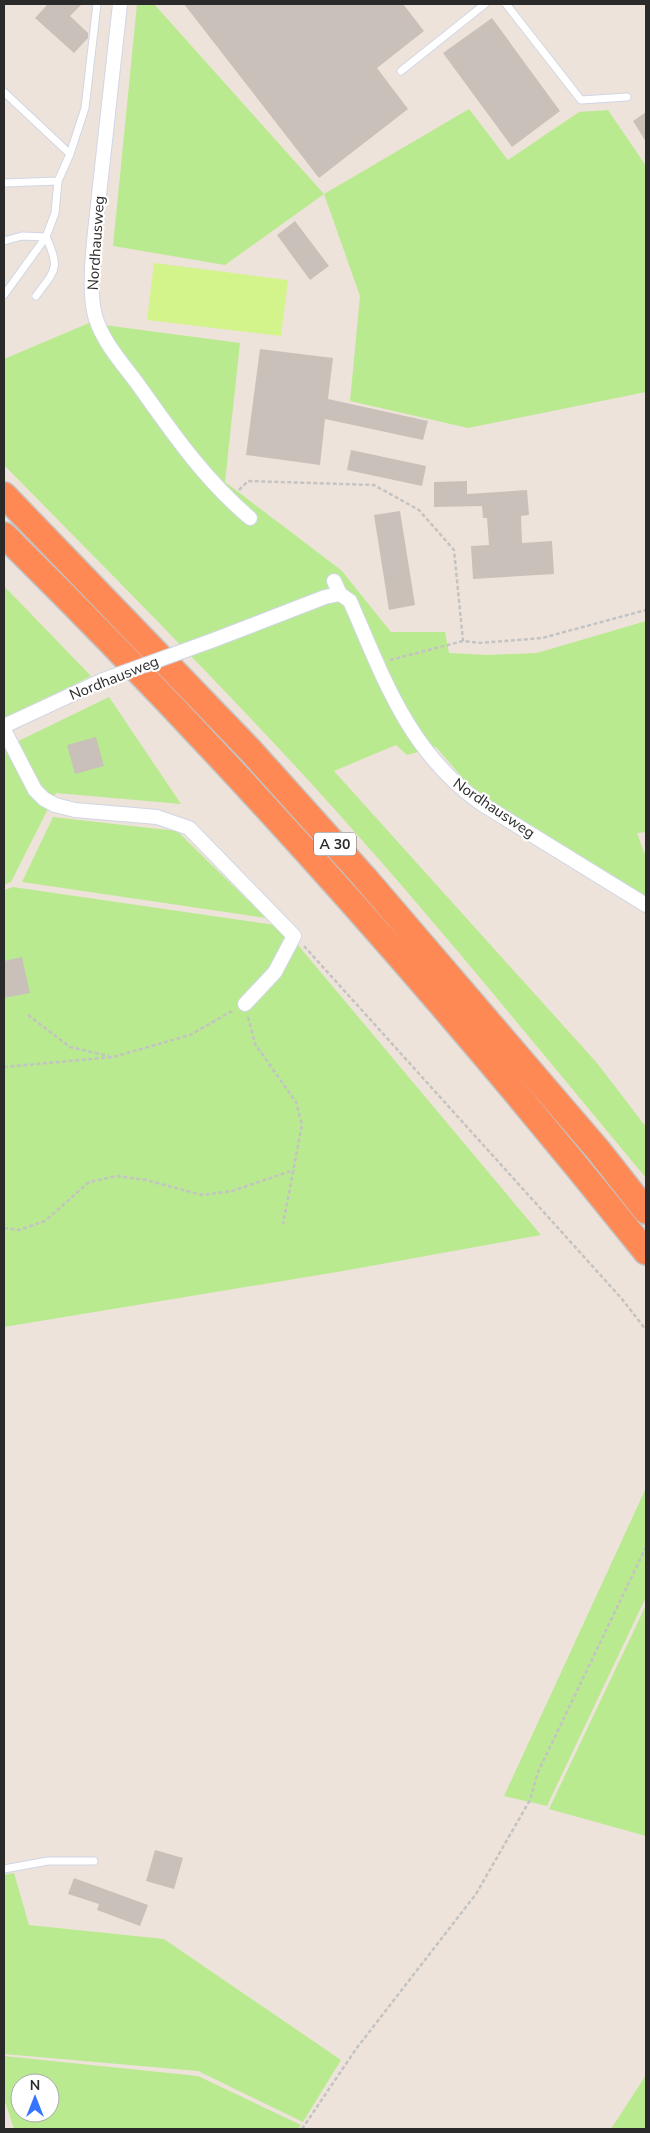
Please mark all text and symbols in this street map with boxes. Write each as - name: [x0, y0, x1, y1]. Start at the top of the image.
- street label: Nordhausweg: [83, 195, 109, 291]
- street label: Nordhausweg: [66, 651, 162, 705]
- street label: Nordhausweg: [449, 773, 539, 843]
- road number: A 30: [314, 832, 356, 856]
- north arrow: [10, 2073, 60, 2123]
- text: N: [30, 2076, 40, 2095]

